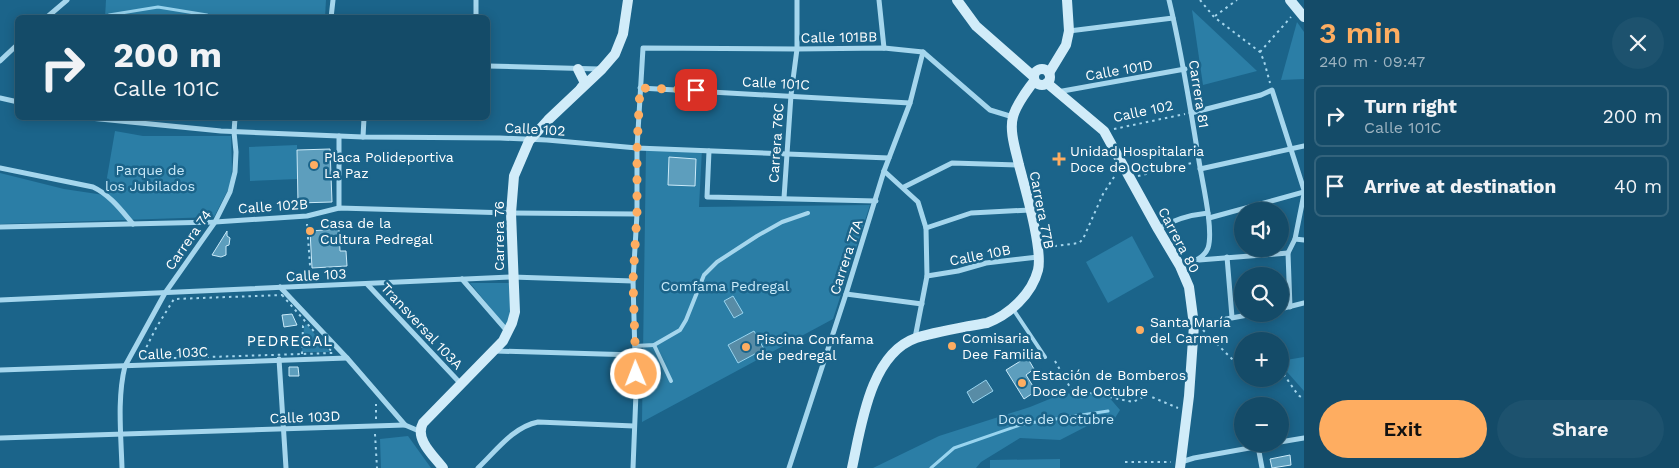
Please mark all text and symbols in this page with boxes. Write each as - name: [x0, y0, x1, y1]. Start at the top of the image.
- text: 3 min: [1319, 15, 1401, 50]
- button: close: [1612, 17, 1664, 69]
- street label: Calle 101BB: [801, 28, 877, 46]
- text: 200 m: [113, 34, 222, 76]
- icon: right: [30, 35, 95, 100]
- text: 240 m · 09:47: [1319, 52, 1425, 71]
- street label: Calle 101D: [1084, 56, 1154, 84]
- street label: Carrera 81: [1186, 59, 1212, 129]
- pin: [675, 69, 717, 111]
- street label: Calle 101C: [742, 73, 810, 93]
- text: Calle 101C: [113, 76, 220, 101]
- icon: arrive: [682, 76, 710, 104]
- text: Turn right: [1364, 95, 1457, 118]
- street label: Calle 102: [1112, 97, 1174, 125]
- icon: right: [1321, 102, 1349, 130]
- street label: Carrera 76C: [765, 103, 787, 183]
- text: 200 m: [1603, 105, 1662, 128]
- text: Calle 101C: [1364, 118, 1442, 137]
- street label: Calle 102: [504, 119, 566, 139]
- place label: Unidad Hospitalaria Doce de Octubre: [1070, 143, 1204, 175]
- place label: Placa Polideportiva La Paz: [324, 149, 454, 181]
- marker: Unidad Hospitalaria Doce de Octubre: [1052, 152, 1066, 166]
- marker: Placa Polideportiva La Paz: [308, 159, 320, 171]
- park label: Parque de los Jubilados: [105, 162, 195, 194]
- street label: Carrera 77B: [1027, 170, 1057, 250]
- icon: arrive: [1321, 172, 1349, 200]
- text: Arrive at destination: [1364, 175, 1556, 198]
- text: 40 m: [1614, 175, 1662, 198]
- street label: Calle 102B: [237, 196, 309, 216]
- street label: Carrera 76: [491, 201, 507, 271]
- map controls: [1234, 202, 1289, 452]
- button: sound: [1234, 202, 1289, 257]
- street label: Carrera 80: [1155, 204, 1203, 276]
- street label: Carrera 74: [161, 207, 215, 273]
- place label: Casa de la Cultura Pedregal: [320, 215, 434, 247]
- street label: Carrera 77A: [826, 217, 866, 297]
- marker: Casa de la Cultura Pedregal: [304, 225, 316, 237]
- street label: Calle 10B: [948, 241, 1012, 269]
- street label: Calle 103: [285, 265, 347, 285]
- button: search: [1234, 267, 1289, 322]
- park label: Comfama Pedregal: [661, 278, 790, 294]
- street label: Transversal 103A: [378, 279, 466, 373]
- place label: Santa María del Carmen: [1150, 314, 1231, 346]
- marker: Santa María del Carmen: [1134, 324, 1146, 336]
- place label: Comisaria Dee Familia: [962, 330, 1042, 362]
- place label: Piscina Comfama de pedregal: [756, 331, 874, 363]
- district label: PEDREGAL: [247, 332, 333, 350]
- button: +: [1234, 332, 1289, 387]
- marker: Comisaria Dee Familia: [946, 340, 958, 352]
- marker: Piscina Comfama de pedregal: [740, 341, 752, 353]
- street label: Calle 103C: [137, 343, 209, 363]
- position arrow: [609, 347, 661, 399]
- place label: Estación de Bomberos Doce de Octubre: [1032, 367, 1186, 399]
- marker: Estación de Bomberos Doce de Octubre: [1016, 377, 1028, 389]
- button: −: [1234, 397, 1289, 452]
- button: Exit: [1319, 400, 1487, 458]
- button: Share: [1497, 400, 1664, 458]
- street label: Calle 103D: [269, 408, 341, 426]
- park label: Doce de Octubre: [998, 411, 1114, 427]

